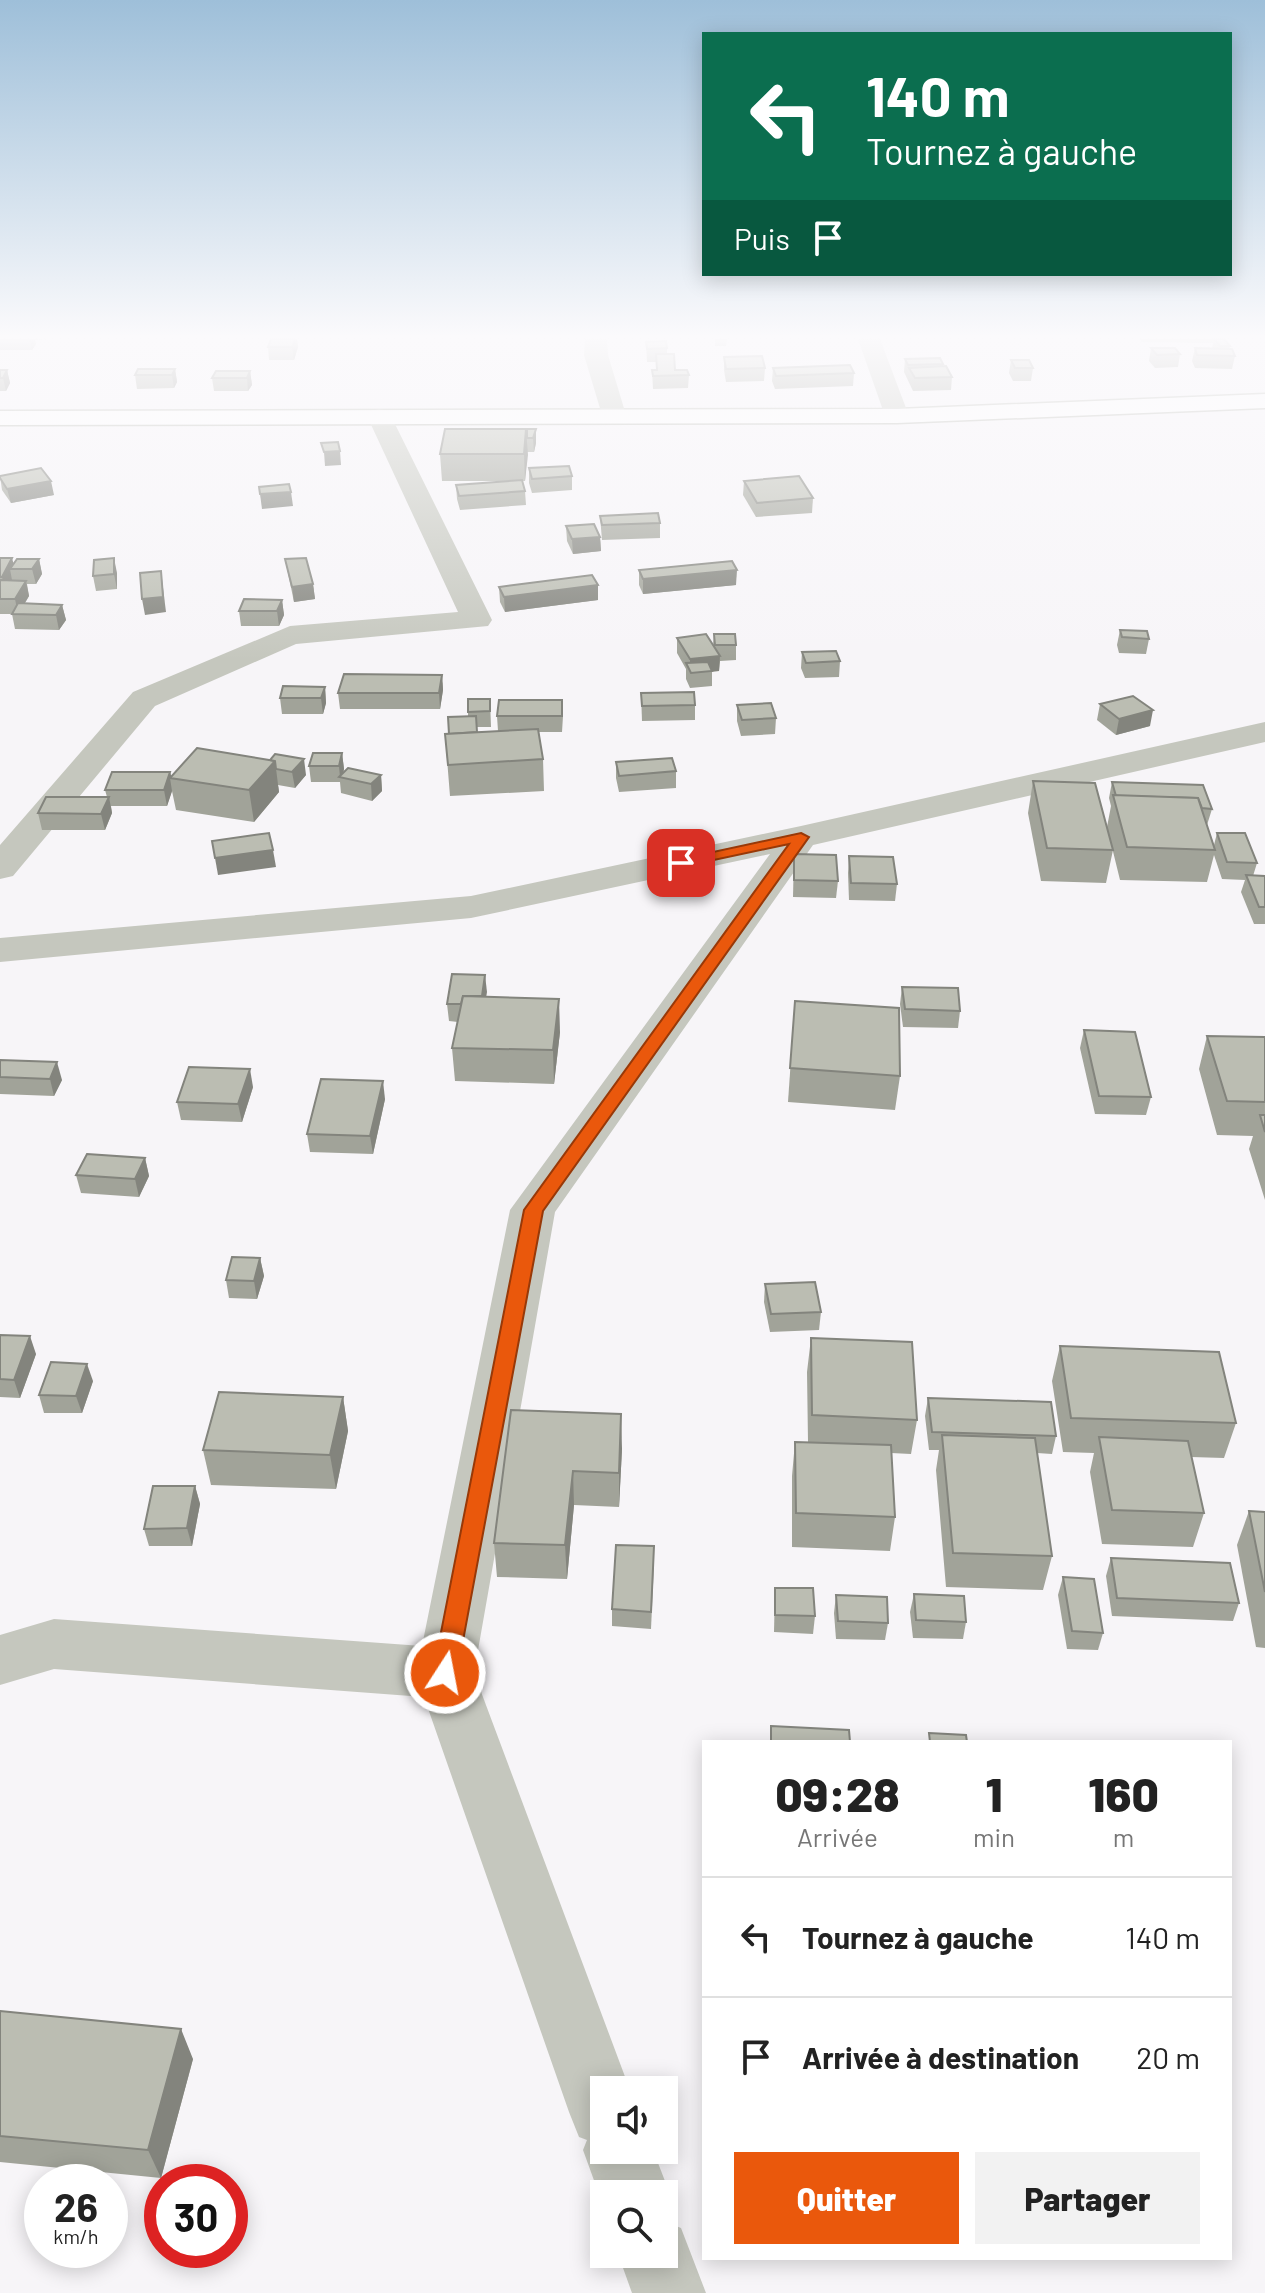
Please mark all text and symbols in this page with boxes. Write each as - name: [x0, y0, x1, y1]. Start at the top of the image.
- text: 140 m: [866, 61, 1010, 128]
- icon: left: [734, 64, 838, 168]
- text: Tournez à gauche: [866, 129, 1137, 172]
- icon: arrive: [806, 216, 850, 260]
- text: Puis: [734, 220, 790, 256]
- pin: [647, 829, 715, 897]
- icon: arrive: [659, 841, 703, 885]
- position arrow: [403, 1631, 487, 1715]
- text: 09:28: [775, 1764, 900, 1822]
- text: 1: [985, 1764, 1002, 1822]
- text: 160: [1088, 1764, 1159, 1822]
- text: Arrivée: [797, 1821, 878, 1852]
- text: min: [973, 1821, 1015, 1852]
- text: m: [1113, 1821, 1134, 1852]
- icon: left: [734, 1915, 778, 1959]
- text: Tournez à gauche: [802, 1919, 1034, 1955]
- text: 140 m: [1125, 1919, 1200, 1955]
- icon: arrive: [734, 2035, 778, 2079]
- text: Arrivée à destination: [802, 2039, 1079, 2075]
- text: 20 m: [1136, 2039, 1200, 2075]
- map controls: [590, 2076, 678, 2268]
- button: sound: [590, 2076, 678, 2164]
- button: Quitter: [734, 2152, 959, 2244]
- button: Partager: [975, 2152, 1200, 2244]
- speed limit sign: 30: [144, 2164, 248, 2268]
- button: search: [590, 2180, 678, 2268]
- text: 26: [54, 2182, 98, 2230]
- text: km/h: [53, 2224, 99, 2248]

